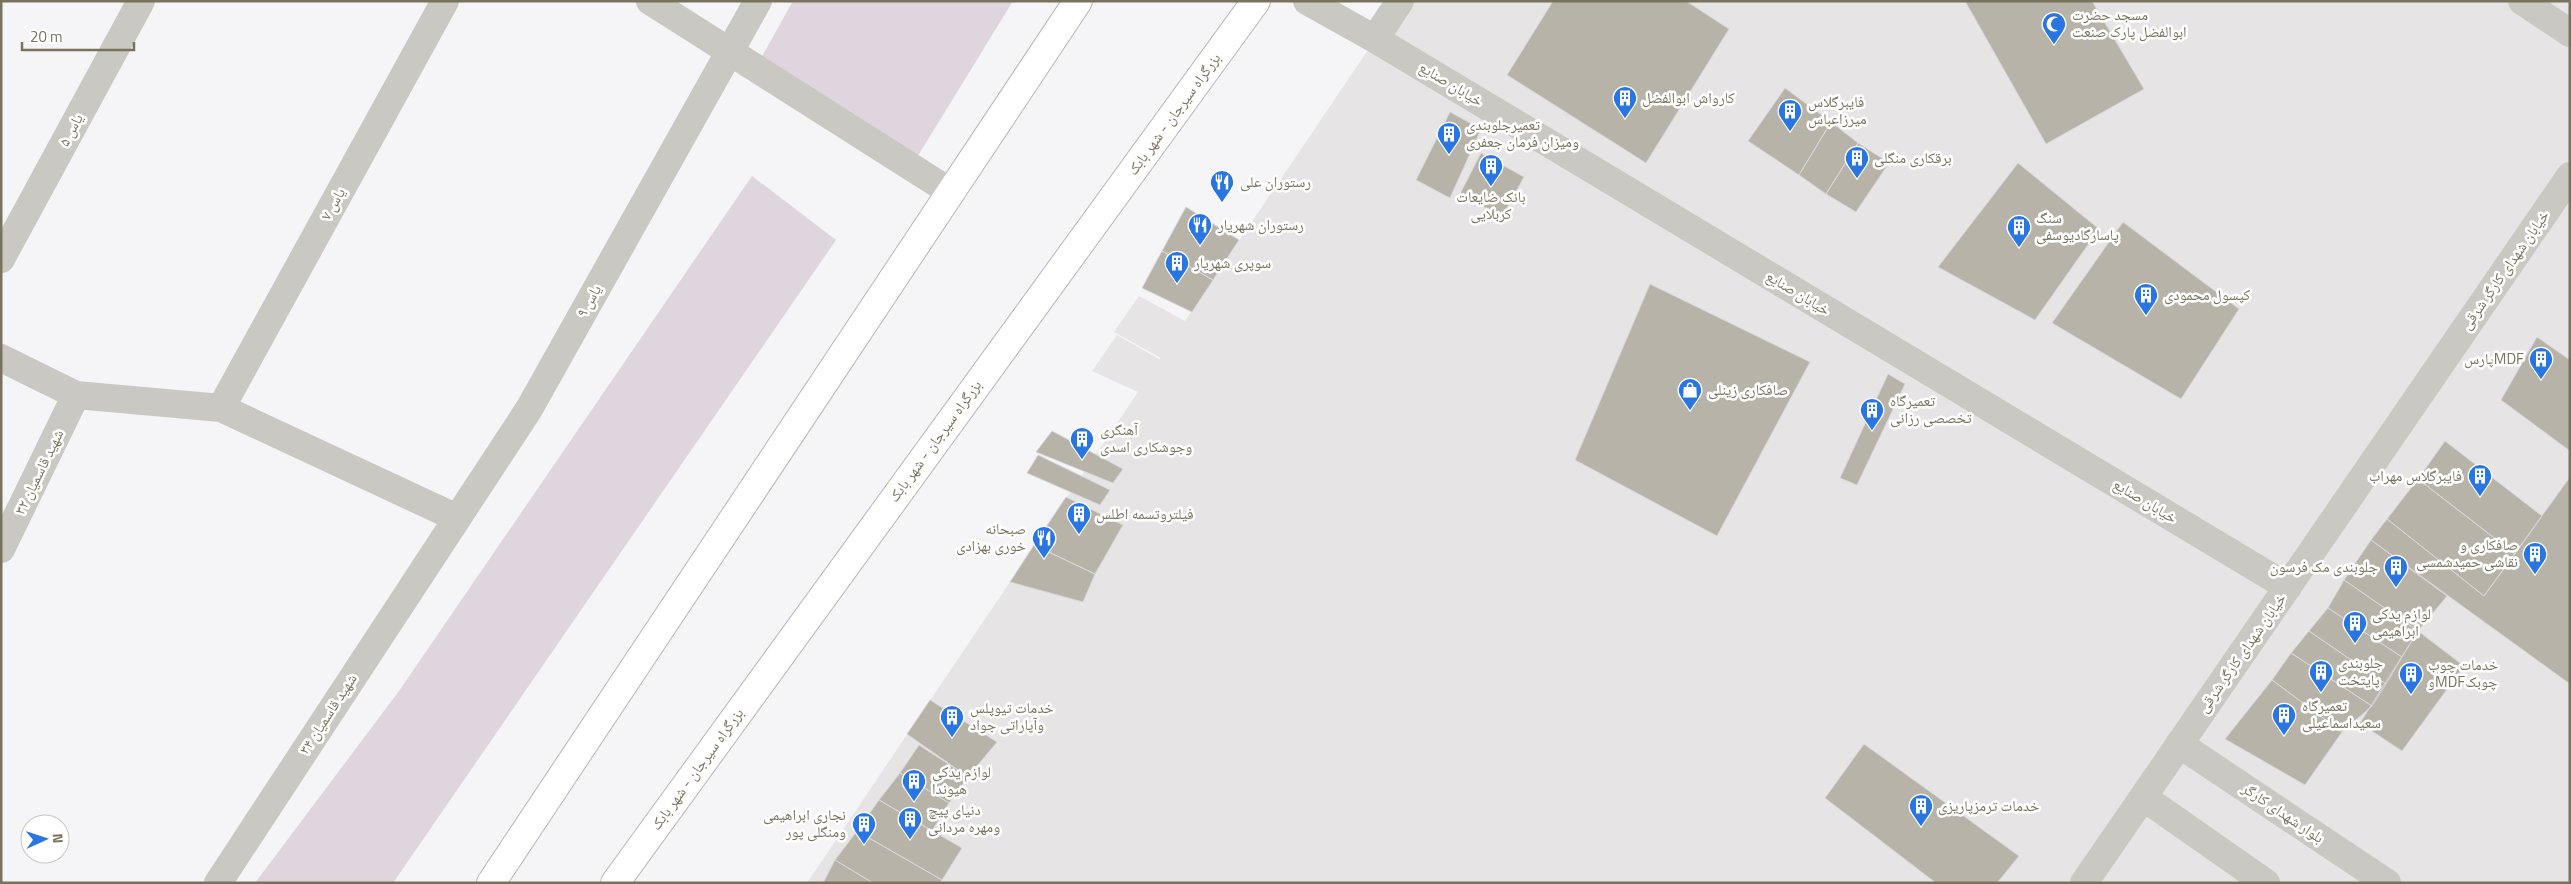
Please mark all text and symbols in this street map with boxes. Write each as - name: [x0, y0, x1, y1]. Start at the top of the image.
- place label: مسجد حضرت ابوالفضل پارک صنعت: [2072, 3, 2187, 43]
- mosque icon: مسجد حضرت ابوالفضل پارک صنعت: [2041, 11, 2067, 45]
- scale bar: [22, 20, 135, 52]
- text: 20 m: [30, 25, 63, 48]
- street label: بزرگراه سیرجان - شهر بابک: [1121, 48, 1226, 180]
- street label: خیابان صنایع: [1415, 55, 1488, 112]
- building icon: کارواش ابوالفضل: [1612, 85, 1638, 119]
- place label: کارواش ابوالفضل: [1642, 86, 1735, 109]
- place label: فایبرگلاس میرزاعباس: [1808, 90, 1867, 130]
- building icon: فایبرگلاس میرزاعباس: [1777, 98, 1803, 132]
- street label: یاس ۵: [52, 109, 89, 150]
- place label: تعمیرجلوبندی ومیزان فرمان جعفری: [1466, 113, 1579, 153]
- building icon: تعمیرجلوبندی ومیزان فرمان جعفری: [1436, 121, 1462, 155]
- building icon: برقکاری منگلی: [1844, 145, 1870, 179]
- place label: برقکاری منگلی: [1874, 146, 1952, 169]
- building icon: بانک ضایعات کربلایی: [1478, 153, 1504, 187]
- restaurant icon: رستوران علی: [1209, 169, 1235, 203]
- place label: رستوران علی: [1240, 170, 1311, 193]
- street label: یاس ۷: [314, 183, 351, 224]
- place label: بانک ضایعات کربلایی: [1456, 185, 1526, 225]
- street label: خیابان شهدای کارگر شرقی: [2455, 205, 2555, 334]
- place label: سنگ پاسارگادیوسفی: [2036, 206, 2119, 246]
- restaurant icon: رستوران شهریار: [1187, 212, 1213, 246]
- place label: رستوران شهریار: [1217, 213, 1304, 236]
- building icon: سنگ پاسارگادیوسفی: [2006, 214, 2032, 248]
- building icon: سوپری شهریار: [1164, 250, 1190, 284]
- place label: سوپری شهریار: [1193, 251, 1271, 274]
- street label: خیابان صنایع: [1762, 264, 1835, 321]
- street label: یاس ۹: [570, 280, 607, 321]
- building icon: کپسول محمودی: [2133, 282, 2159, 316]
- place label: کپسول محمودی: [2164, 283, 2250, 306]
- building icon: پارسMDF: [2528, 346, 2554, 380]
- place label: پارسMDF: [2464, 347, 2524, 370]
- street label: بزرگراه سیرجان - شهر بابک: [882, 375, 987, 507]
- shop icon: صافکاری زینلی: [1677, 377, 1703, 411]
- place label: صافکاری زینلی: [1708, 378, 1788, 401]
- place label: تعمیرگاه تخصصی رزانی: [1890, 389, 1972, 429]
- building icon: تعمیرگاه تخصصی رزانی: [1859, 397, 1885, 431]
- place label: آهنگری وجوشکاری اسدی: [1100, 418, 1192, 458]
- street label: شهید قاسمیان ۳۲: [8, 425, 69, 518]
- building icon: آهنگری وجوشکاری اسدی: [1069, 426, 1095, 460]
- building icon: فایبرگلاس مهراب: [2467, 463, 2493, 497]
- place label: فایبرگلاس مهراب: [2369, 464, 2462, 487]
- street label: خیابان صنایع: [2109, 472, 2182, 529]
- building icon: فیلتروتسمه اطلس: [1066, 501, 1092, 535]
- place label: فیلتروتسمه اطلس: [1096, 502, 1194, 525]
- place label: صبحانه خوری بهزادی: [956, 517, 1026, 557]
- restaurant icon: صبحانه خوری بهزادی: [1031, 525, 1057, 559]
- place label: صافکاری و نقاشی حمیدشمسی: [2416, 533, 2518, 573]
- building icon: صافکاری و نقاشی حمیدشمسی: [2522, 541, 2548, 575]
- building icon: جلوبندی مک فرسون: [2383, 554, 2409, 588]
- place label: جلوبندی مک فرسون: [2270, 555, 2378, 578]
- street label: خیابان شهدای کارگر شرقی: [2192, 588, 2292, 717]
- place label: لوازم یدکی ابراهیمی: [2372, 602, 2431, 642]
- building icon: لوازم یدکی ابراهیمی: [2342, 610, 2368, 644]
- place label: جلوبندی پایتخت: [2338, 651, 2384, 691]
- place label: خدمات چوب وMDFچوبک: [2428, 653, 2499, 693]
- building icon: جلوبندی پایتخت: [2308, 659, 2334, 693]
- building icon: خدمات چوب وMDFچوبک: [2398, 661, 2424, 695]
- street label: شهید قاسمیان ۳۴: [293, 669, 362, 759]
- place label: تعمیرگاه سعیداسماعیلی: [2302, 694, 2381, 734]
- place label: خدمات تیوپلس وآپاراتی جواد: [970, 696, 1054, 736]
- building icon: تعمیرگاه سعیداسماعیلی: [2271, 702, 2297, 736]
- street label: بزرگراه سیرجان - شهر بابک: [644, 703, 749, 835]
- building icon: خدمات تیوپلس وآپاراتی جواد: [939, 704, 965, 738]
- place label: لوازم یدکی هیوندا: [932, 760, 991, 800]
- building icon: لوازم یدکی هیوندا: [901, 768, 927, 802]
- street label: بلوار شهدای کارگر: [2237, 776, 2329, 849]
- building icon: خدمات ترمزپاریزی: [1908, 793, 1934, 827]
- place label: خدمات ترمزپاریزی: [1938, 794, 2040, 817]
- place label: دنیای پیچ ومهره مردانی: [928, 798, 1000, 838]
- place label: نجاری ابراهیمی ومنگلی پور: [763, 803, 846, 843]
- building icon: دنیای پیچ ومهره مردانی: [897, 806, 923, 840]
- building icon: نجاری ابراهیمی ومنگلی پور: [851, 811, 877, 845]
- north arrow: [20, 814, 70, 864]
- text: N: [48, 833, 69, 844]

